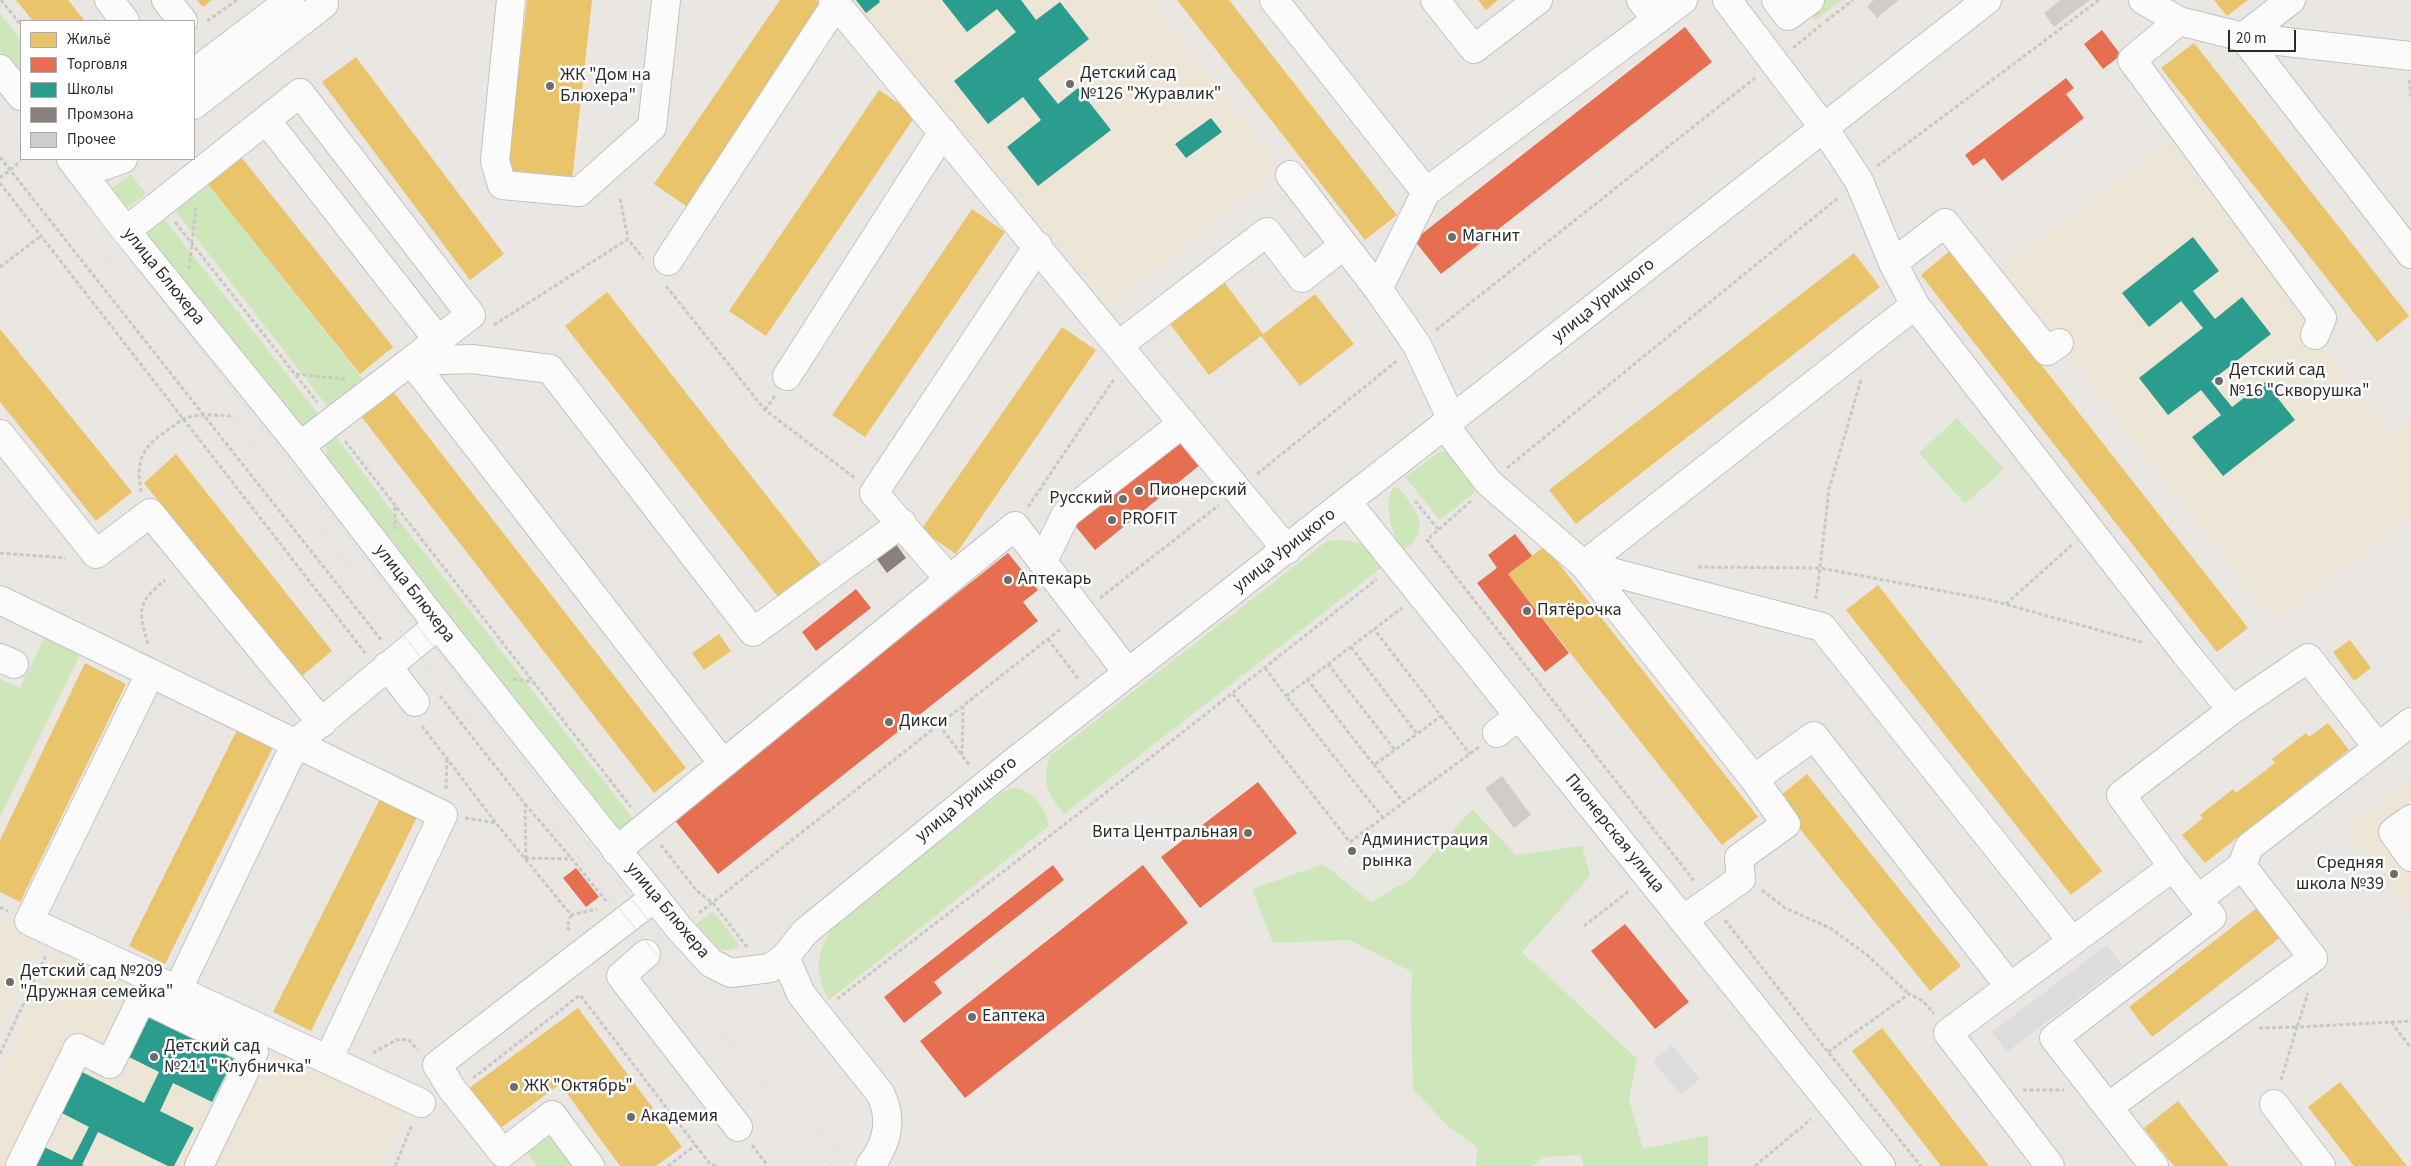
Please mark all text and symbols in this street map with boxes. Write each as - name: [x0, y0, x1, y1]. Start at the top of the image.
- legend: [20, 20, 195, 160]
- scale bar: [2231, 20, 2298, 52]
- text: 20 m: [2236, 28, 2266, 49]
- text: Жильё: [67, 29, 111, 50]
- text: Торговля: [67, 54, 127, 75]
- place label: Детский сад №126 "Журавлик": [1080, 63, 1221, 106]
- place label: ЖК "Дом на Блюхера": [560, 65, 651, 108]
- marker: Детский сад №126 "Журавлик": [1064, 78, 1076, 90]
- text: Школы: [67, 79, 114, 100]
- marker: ЖК "Дом на Блюхера": [544, 80, 556, 92]
- text: Промзона: [67, 104, 134, 125]
- text: Прочее: [67, 129, 116, 150]
- street label: улица Блюхера: [117, 224, 209, 330]
- place label: Магнит: [1462, 226, 1520, 248]
- marker: Магнит: [1446, 231, 1458, 243]
- street label: улица Урицкого: [1548, 254, 1660, 348]
- place label: Детский сад №16 "Скворушка": [2229, 360, 2370, 402]
- marker: Детский сад №16 "Скворушка": [2213, 375, 2225, 387]
- place label: Пионерский: [1149, 480, 1247, 502]
- marker: Пионерский: [1133, 485, 1145, 497]
- place label: Русский: [1049, 488, 1113, 510]
- marker: Русский: [1117, 493, 1129, 505]
- street label: улица Урицкого: [1229, 504, 1341, 598]
- place label: PROFIT: [1122, 509, 1178, 531]
- marker: PROFIT: [1106, 514, 1118, 526]
- street label: улица Блюхера: [369, 540, 459, 648]
- place label: Аптекарь: [1018, 569, 1091, 591]
- marker: Аптекарь: [1002, 574, 1014, 586]
- place label: Пятёрочка: [1537, 600, 1622, 622]
- marker: Пятёрочка: [1521, 605, 1533, 617]
- place label: Дикси: [899, 711, 948, 733]
- marker: Дикси: [883, 716, 895, 728]
- street label: улица Урицкого: [912, 752, 1022, 848]
- street label: Пионерская улица: [1559, 770, 1669, 898]
- place label: Вита Центральная: [1092, 822, 1238, 844]
- marker: Вита Центральная: [1242, 827, 1254, 839]
- place label: Администрация рынка: [1362, 830, 1488, 872]
- marker: Администрация рынка: [1346, 845, 1358, 857]
- place label: Средняя школа №39: [2296, 853, 2384, 896]
- street label: улица Блюхера: [620, 858, 714, 964]
- marker: Средняя школа №39: [2388, 868, 2400, 880]
- place label: Детский сад №209 "Дружная семейка": [20, 961, 173, 1004]
- marker: Детский сад №209 "Дружная семейка": [4, 976, 16, 988]
- place label: Еаптека: [982, 1006, 1045, 1028]
- marker: Еаптека: [966, 1011, 978, 1023]
- place label: Детский сад №211 "Клубничка": [164, 1036, 312, 1078]
- marker: Детский сад №211 "Клубничка": [148, 1051, 160, 1063]
- place label: ЖК "Октябрь": [524, 1076, 633, 1098]
- marker: ЖК "Октябрь": [508, 1081, 520, 1093]
- place label: Академия: [641, 1106, 718, 1128]
- marker: Академия: [625, 1111, 637, 1123]

